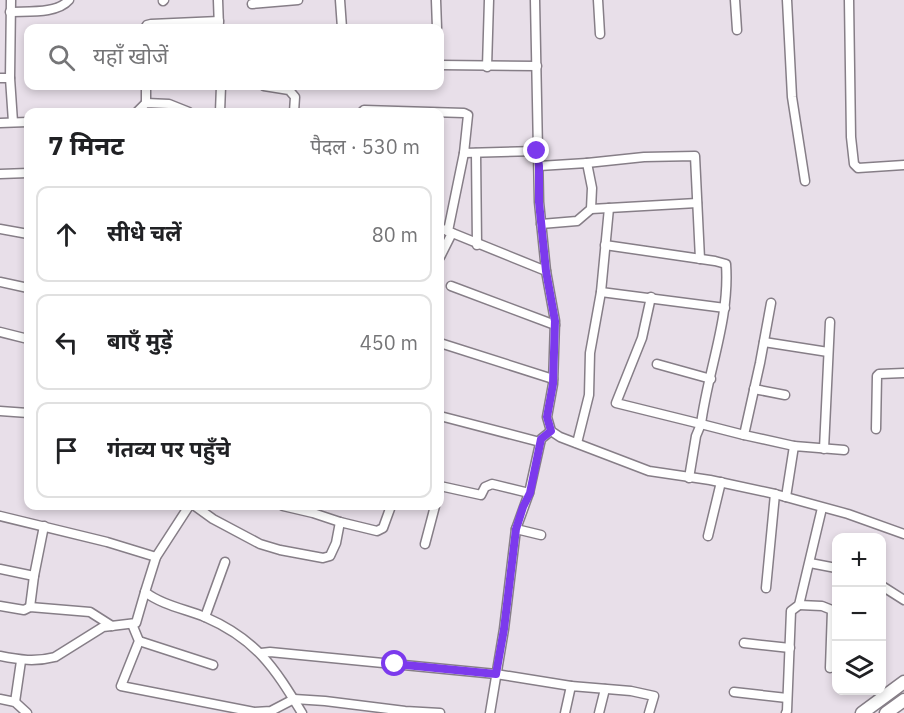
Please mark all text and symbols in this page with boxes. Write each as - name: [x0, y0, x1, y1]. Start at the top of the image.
- search box: [24, 24, 444, 90]
- icon: search: [45, 41, 78, 74]
- text: यहाँ खोजें: [93, 41, 168, 70]
- text: 7 मिनट: [48, 128, 124, 162]
- text: पैदल · 530 m: [310, 133, 420, 160]
- route end: [523, 137, 549, 163]
- icon: ahead: [50, 218, 83, 251]
- text: सीधे चलें: [107, 218, 182, 247]
- text: 80 m: [372, 221, 418, 248]
- icon: left: [50, 326, 83, 359]
- text: बाएँ मुड़ें: [107, 326, 173, 355]
- text: 450 m: [360, 329, 418, 356]
- icon: arrive: [50, 434, 83, 467]
- text: गंतव्य पर पहुँचे: [107, 434, 231, 463]
- map controls: [832, 533, 886, 695]
- button: +: [832, 533, 886, 587]
- button: −: [832, 587, 886, 641]
- button: layers: [832, 641, 886, 695]
- route start: [381, 650, 407, 676]

